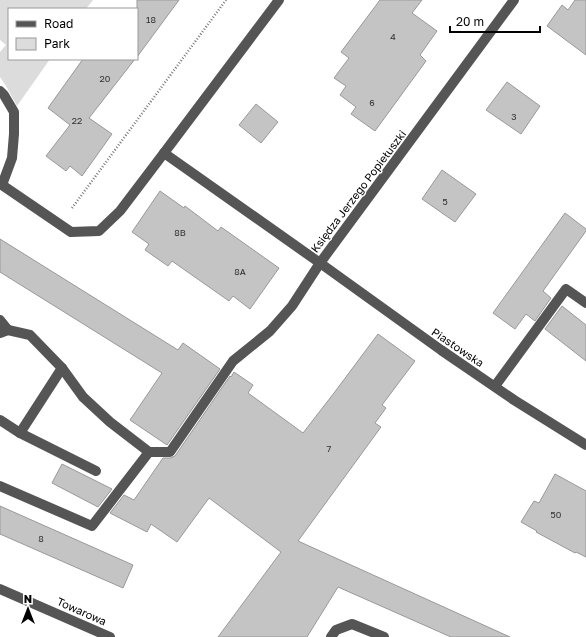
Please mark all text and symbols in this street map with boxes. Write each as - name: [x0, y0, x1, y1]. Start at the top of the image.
- legend: [8, 8, 138, 60]
- scale bar: [450, 8, 540, 34]
- house number: 18: [146, 14, 156, 25]
- text: 20 m: [456, 14, 484, 29]
- text: Road: [44, 16, 73, 31]
- house number: 4: [390, 31, 396, 42]
- text: Park: [44, 36, 70, 51]
- house number: 20: [100, 73, 111, 84]
- house number: 6: [369, 97, 375, 108]
- house number: 3: [511, 111, 517, 122]
- house number: 22: [72, 115, 82, 126]
- street label: Księdza Jerzego Popiełuszki: [308, 127, 408, 255]
- house number: 5: [442, 196, 448, 207]
- house number: 8B: [174, 227, 186, 238]
- house number: 8A: [234, 266, 246, 277]
- street label: Piastowska: [429, 325, 487, 369]
- house number: 7: [327, 443, 332, 454]
- house number: 50: [551, 509, 562, 520]
- house number: 8: [38, 533, 44, 544]
- north arrow: [8, 589, 48, 629]
- text: N: [24, 592, 32, 605]
- street label: Towarowa: [55, 594, 109, 628]

